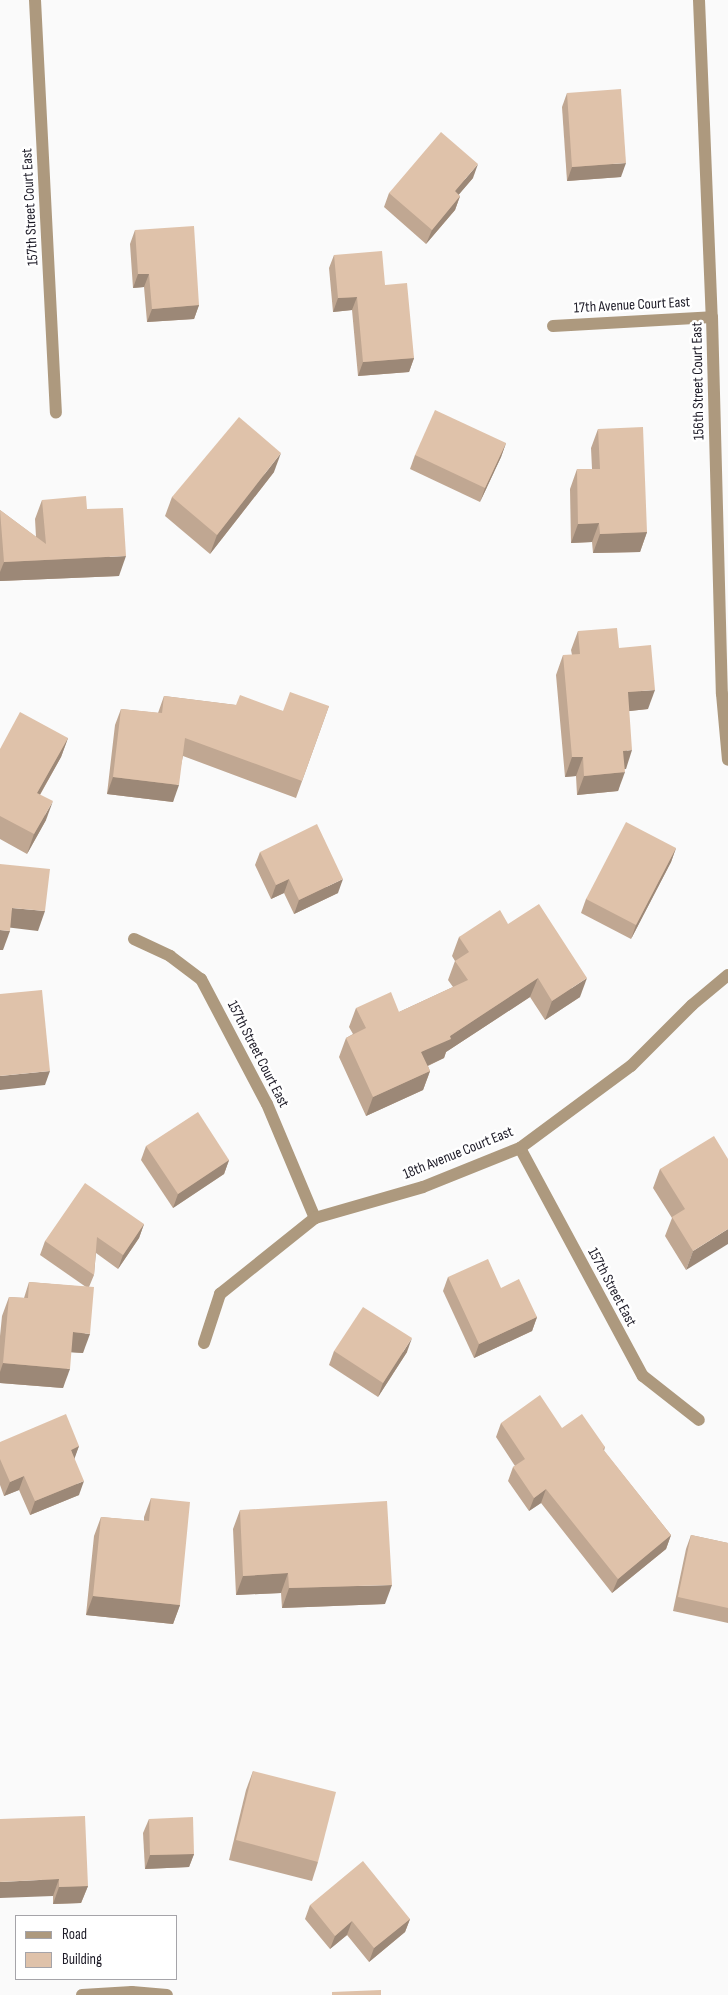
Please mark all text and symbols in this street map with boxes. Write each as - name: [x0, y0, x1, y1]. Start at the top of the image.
- street label: 157th Street Court East: [18, 148, 42, 266]
- street label: 17th Avenue Court East: [573, 293, 691, 317]
- street label: 156th Street Court East: [688, 322, 708, 440]
- street label: 157th Street Court East: [223, 998, 293, 1110]
- street label: 18th Avenue Court East: [400, 1123, 516, 1183]
- street label: 157th Street East: [584, 1245, 640, 1329]
- legend: [15, 1915, 178, 1980]
- text: Road: [62, 1925, 87, 1944]
- text: Building: [62, 1950, 102, 1969]

